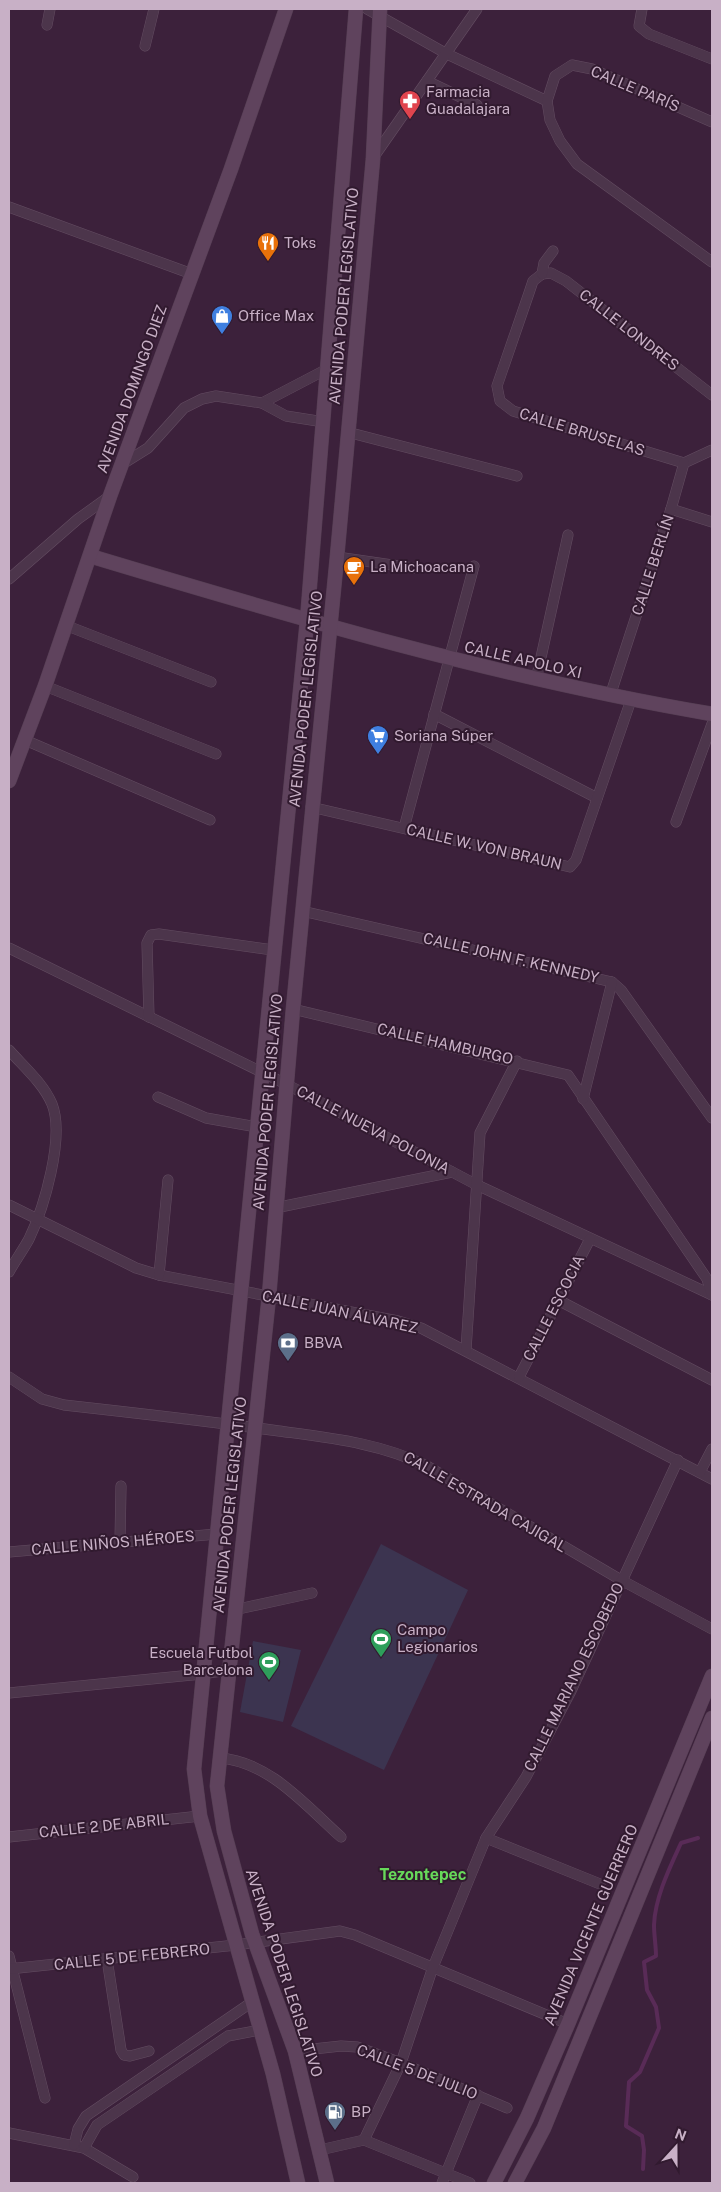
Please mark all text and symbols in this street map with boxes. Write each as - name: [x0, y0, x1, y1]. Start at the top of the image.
- street label: CALLE PARÍS: [588, 62, 682, 115]
- place label: Farmacia Guadalajara: [426, 83, 510, 117]
- pharmacy icon: Farmacia Guadalajara: [398, 89, 422, 120]
- street label: AVENIDA PODER LEGISLATIVO: [326, 187, 361, 405]
- restaurant icon: Toks: [256, 231, 280, 262]
- place label: Toks: [284, 234, 316, 251]
- street label: CALLE LONDRES: [576, 285, 682, 374]
- street label: AVENIDA DOMINGO DIEZ: [93, 302, 170, 475]
- shop icon: Office Max: [210, 304, 234, 335]
- place label: Office Max: [238, 307, 314, 324]
- street label: CALLE BRUSELAS: [517, 404, 647, 459]
- street label: CALLE BERLÍN: [628, 512, 677, 617]
- cafe icon: La Michoacana: [342, 555, 366, 586]
- place label: La Michoacana: [370, 558, 474, 575]
- street label: AVENIDA PODER LEGISLATIVO: [286, 590, 325, 808]
- street label: CALLE APOLO XI: [463, 638, 583, 681]
- supermarket icon: Soriana Súper: [366, 724, 390, 755]
- place label: Soriana Súper: [394, 727, 493, 744]
- street label: CALLE W. VON BRAUN: [405, 820, 564, 873]
- street label: CALLE JOHN F. KENNEDY: [422, 929, 601, 986]
- street label: AVENIDA PODER LEGISLATIVO: [250, 993, 285, 1211]
- street label: CALLE HAMBURGO: [375, 1020, 515, 1067]
- street label: CALLE NUEVA POLONIA: [294, 1082, 453, 1177]
- street label: CALLE ESCOCIA: [519, 1252, 588, 1364]
- street label: CALLE JUAN ÁLVAREZ: [261, 1287, 420, 1336]
- bank icon: BBVA: [276, 1331, 300, 1362]
- place label: BBVA: [304, 1334, 343, 1351]
- street label: AVENIDA PODER LEGISLATIVO: [210, 1396, 249, 1614]
- street label: CALLE ESTRADA CAJIGAL: [401, 1448, 570, 1555]
- street label: CALLE NIÑOS HÉROES: [31, 1527, 195, 1558]
- street label: CALLE MARIANO ESCOBEDO: [520, 1580, 627, 1774]
- place label: Campo Legionarios: [397, 1621, 478, 1655]
- sports icon: Campo Legionarios: [369, 1627, 393, 1658]
- place label: Escuela Futbol Barcelona: [149, 1644, 253, 1678]
- sports icon: Escuela Futbol Barcelona: [257, 1650, 281, 1681]
- street label: CALLE 2 DE ABRIL: [38, 1810, 170, 1841]
- street label: AVENIDA VICENTE GUERRERO: [540, 1822, 641, 2028]
- district label: Tezontepec: [379, 1865, 467, 1884]
- street label: AVENIDA PODER LEGISLATIVO: [243, 1867, 326, 2079]
- street label: CALLE 5 DE FEBRERO: [53, 1940, 211, 1973]
- street label: CALLE 5 DE JULIO: [354, 2041, 480, 2102]
- fuel station icon: BP: [323, 2100, 347, 2131]
- place label: BP: [351, 2103, 371, 2120]
- north arrow: [651, 2122, 701, 2172]
- text: N: [673, 2125, 689, 2144]

